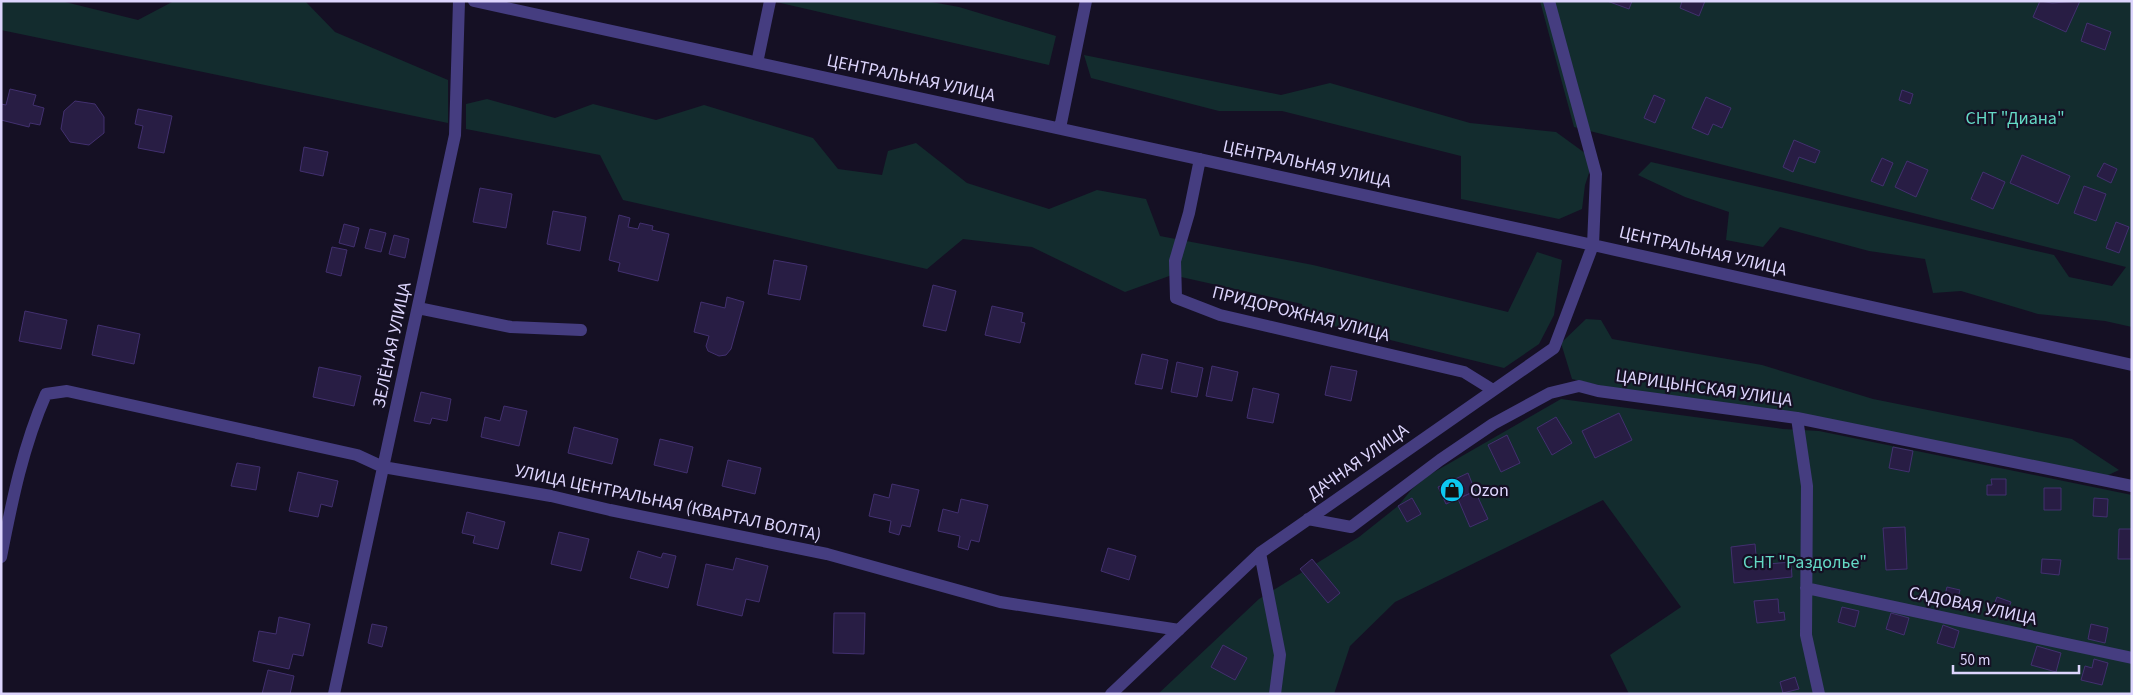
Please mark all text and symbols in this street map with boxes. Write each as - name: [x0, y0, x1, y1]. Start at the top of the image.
- street label: ЦЕНТРАЛЬНАЯ УЛИЦА: [825, 48, 998, 108]
- park label: СНТ "Диана": [1965, 106, 2065, 131]
- street label: ЦЕНТРАЛЬНАЯ УЛИЦА: [1221, 134, 1394, 194]
- street label: ЦЕНТРАЛЬНАЯ УЛИЦА: [1617, 220, 1790, 283]
- street label: ЗЕЛЁНАЯ УЛИЦА: [366, 279, 418, 410]
- street label: ПРИДОРОЖНАЯ УЛИЦА: [1210, 280, 1393, 348]
- street label: ЦАРИЦЫНСКАЯ УЛИЦА: [1614, 363, 1794, 413]
- street label: ДАЧНАЯ УЛИЦА: [1302, 418, 1414, 506]
- street label: УЛИЦА ЦЕНТРАЛЬНАЯ (КВАРТАЛ ВОЛТА): [512, 458, 824, 548]
- shop icon: Ozon: [1439, 477, 1465, 503]
- place label: Ozon: [1470, 478, 1509, 503]
- park label: СНТ "Раздолье": [1743, 550, 1867, 575]
- street label: САДОВАЯ УЛИЦА: [1907, 580, 2040, 632]
- scale bar: [1953, 642, 2079, 674]
- text: 50 m: [1960, 650, 1990, 671]

